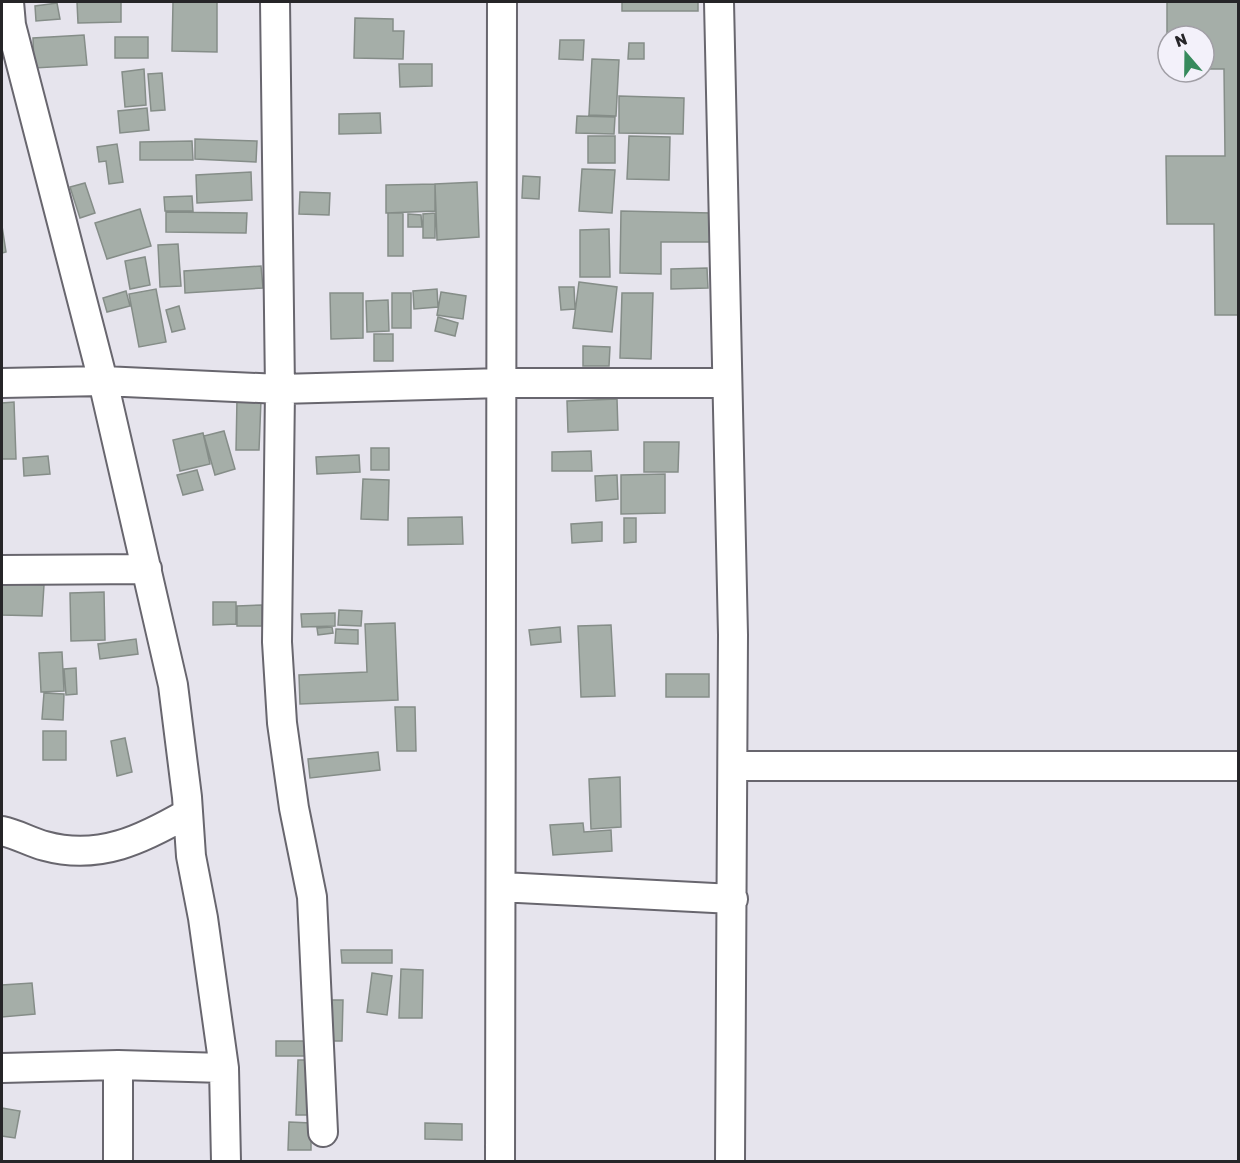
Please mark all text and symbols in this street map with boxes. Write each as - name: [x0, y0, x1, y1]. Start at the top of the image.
- north arrow: [1156, 24, 1216, 84]
- text: N: [1172, 29, 1190, 51]

